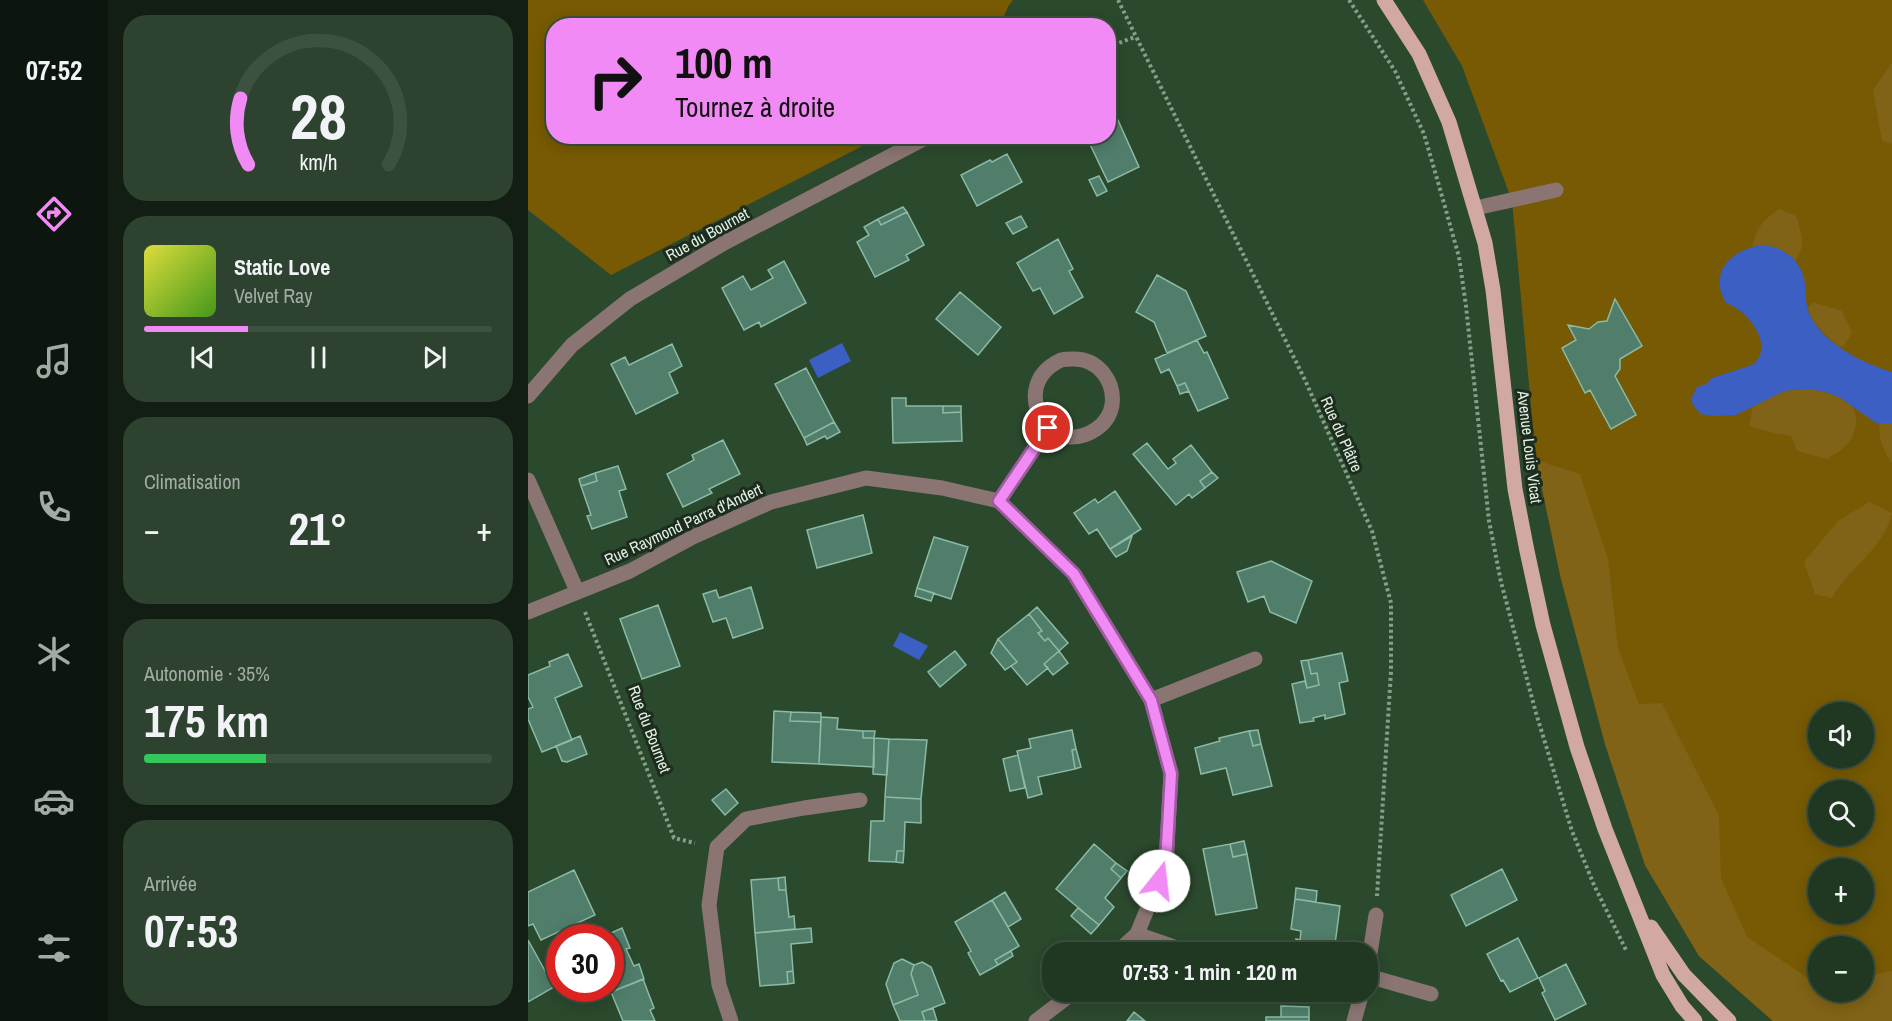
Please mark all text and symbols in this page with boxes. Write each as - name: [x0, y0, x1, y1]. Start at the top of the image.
- text: 100 m: [675, 35, 773, 91]
- icon: right: [576, 42, 654, 120]
- text: 07:52: [26, 52, 82, 88]
- text: 28: [290, 74, 346, 158]
- text: Tournez à droite: [675, 89, 835, 125]
- text: km/h: [299, 148, 337, 177]
- icon: directions: [33, 193, 75, 235]
- street label: Rue du Bournet: [661, 202, 753, 266]
- text: Static Love: [234, 252, 330, 282]
- text: Velvet Ray: [234, 282, 312, 309]
- icon: music: [33, 340, 75, 382]
- icon: previous: [186, 341, 219, 374]
- icon: pause: [302, 341, 335, 374]
- icon: next: [418, 341, 451, 374]
- street label: Avenue Louis Vicat: [1512, 388, 1548, 505]
- street label: Rue du Plâtre: [1316, 393, 1368, 475]
- pin: [1022, 402, 1073, 453]
- icon: arrive: [1031, 411, 1064, 444]
- text: Climatisation: [144, 468, 241, 495]
- street label: Rue Raymond Parra d'Andert: [601, 478, 766, 570]
- icon: phone: [33, 486, 75, 528]
- text: 21°: [288, 498, 348, 559]
- text: −: [144, 507, 160, 551]
- text: +: [476, 507, 492, 551]
- icon: climate: [33, 633, 75, 675]
- text: Autonomie · 35%: [144, 660, 270, 687]
- street label: Rue du Bournet: [623, 682, 677, 776]
- text: 175 km: [144, 690, 269, 751]
- map controls: [1808, 702, 1874, 1002]
- button: sound: [1808, 702, 1874, 768]
- icon: car: [33, 780, 75, 822]
- button: search: [1808, 780, 1874, 846]
- position arrow: [1127, 849, 1191, 913]
- button: +: [1808, 858, 1874, 924]
- text: Arrivée: [144, 870, 197, 897]
- text: 07:53: [144, 900, 238, 961]
- speed limit sign: 30: [546, 924, 624, 1002]
- icon: filters: [33, 927, 75, 969]
- button: −: [1808, 936, 1874, 1002]
- text: 07:53 · 1 min · 120 m: [1123, 957, 1297, 987]

